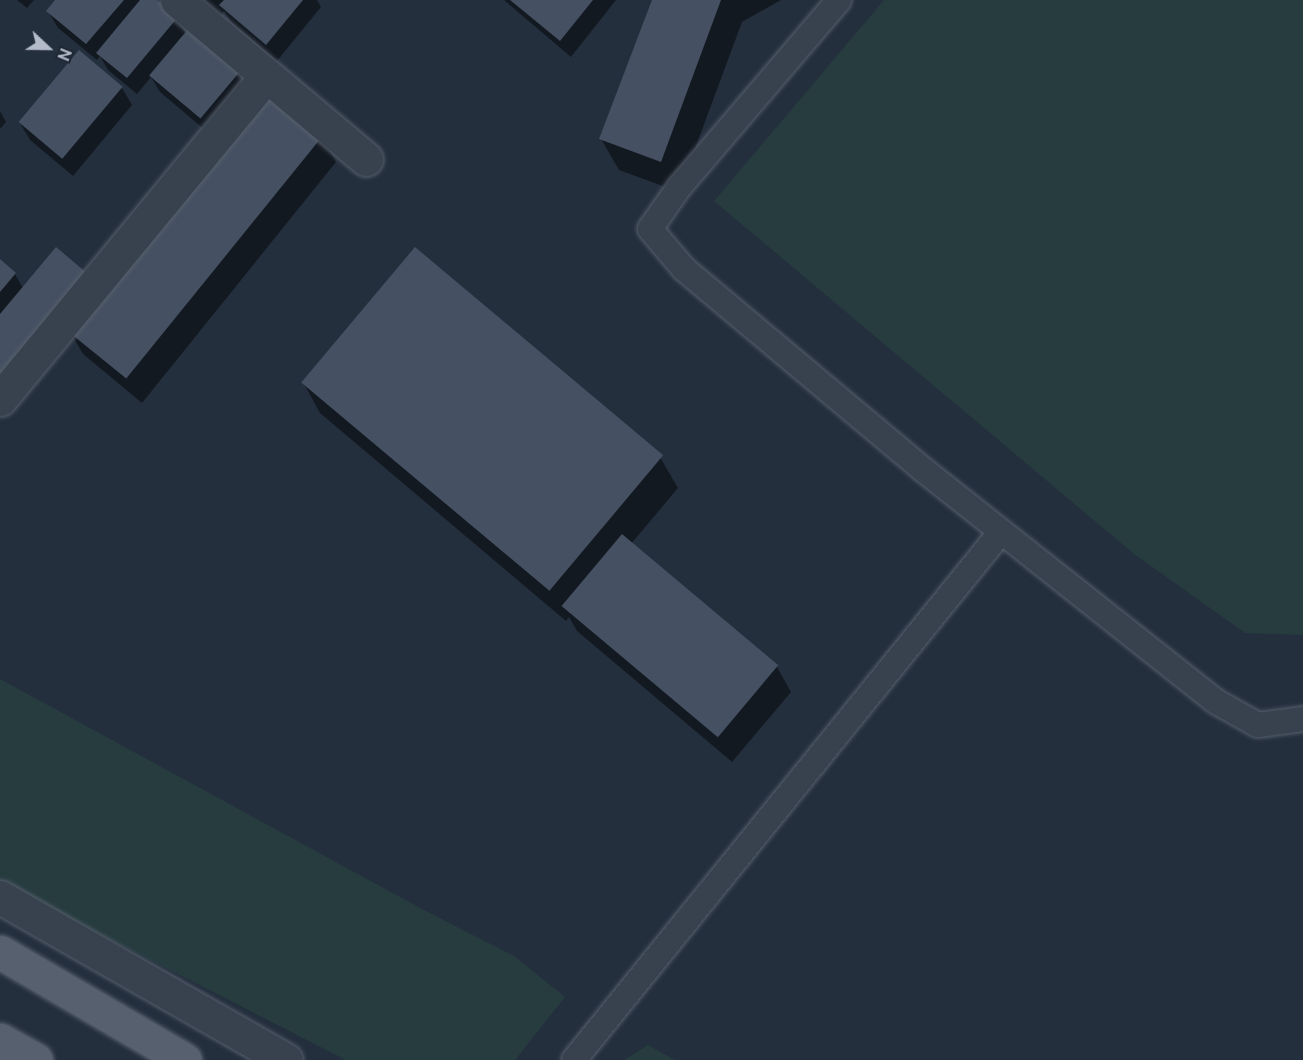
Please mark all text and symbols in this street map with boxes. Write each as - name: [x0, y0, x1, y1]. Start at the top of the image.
- north arrow: [18, 18, 78, 78]
- text: N: [54, 46, 75, 64]

